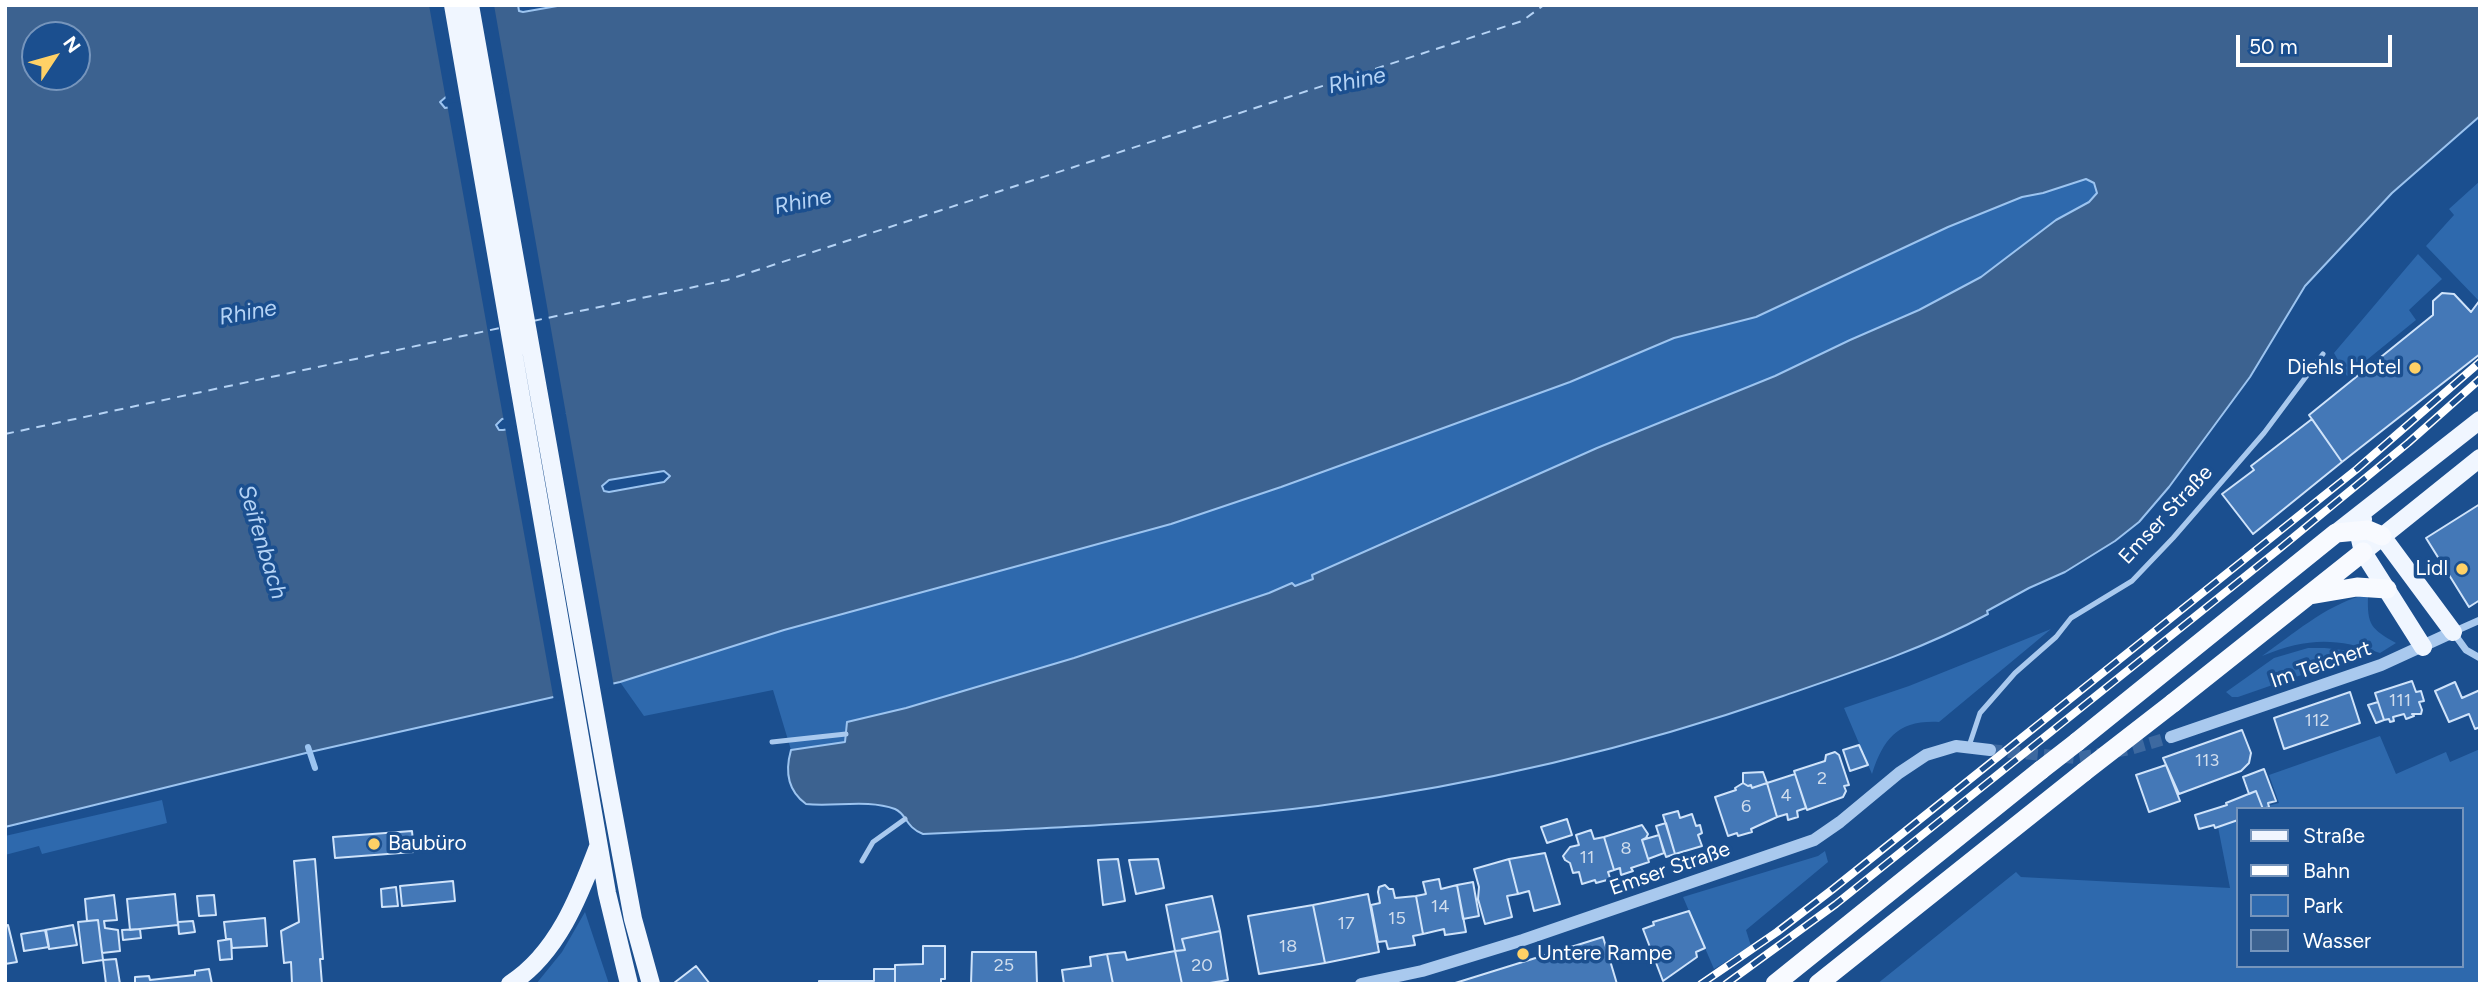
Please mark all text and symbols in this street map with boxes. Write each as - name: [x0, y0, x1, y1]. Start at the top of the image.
- north arrow: [21, 21, 91, 91]
- scale bar: [2240, 21, 2396, 65]
- text: N: [58, 32, 85, 57]
- text: 50 m: [2249, 34, 2298, 59]
- water label: Rhine: [1326, 61, 1388, 101]
- water label: Rhine: [772, 182, 834, 222]
- water label: Rhine: [217, 294, 279, 332]
- place label: Diehls Hotel: [2287, 355, 2401, 381]
- marker: Diehls Hotel: [2407, 360, 2423, 376]
- street label: Emser Straße: [2114, 460, 2218, 570]
- water label: Seifenbach: [232, 481, 292, 603]
- place label: Lidl: [2415, 556, 2448, 582]
- marker: Lidl: [2454, 561, 2470, 577]
- street label: Im Teichert: [2267, 636, 2375, 694]
- house number: 111: [2389, 690, 2411, 712]
- house number: 112: [2305, 710, 2329, 732]
- house number: 113: [2195, 750, 2219, 772]
- house number: 2: [1817, 768, 1827, 790]
- house number: 4: [1780, 785, 1792, 807]
- house number: 6: [1741, 796, 1751, 818]
- legend: [2236, 807, 2464, 968]
- text: Straße: [2303, 823, 2365, 848]
- place label: Baubüro: [388, 831, 467, 857]
- marker: Baubüro: [366, 836, 382, 852]
- street label: Emser Straße: [1606, 837, 1734, 901]
- house number: 8: [1620, 838, 1632, 860]
- house number: 11: [1580, 847, 1594, 869]
- text: Bahn: [2303, 858, 2350, 883]
- text: Park: [2303, 893, 2343, 918]
- house number: 14: [1431, 896, 1449, 918]
- house number: 15: [1388, 908, 1406, 930]
- house number: 17: [1337, 913, 1355, 935]
- text: Wasser: [2303, 928, 2371, 953]
- house number: 18: [1279, 936, 1297, 958]
- place label: Untere Rampe: [1537, 941, 1672, 967]
- marker: Untere Rampe: [1515, 946, 1531, 962]
- house number: 25: [994, 955, 1014, 977]
- house number: 20: [1191, 955, 1213, 977]

